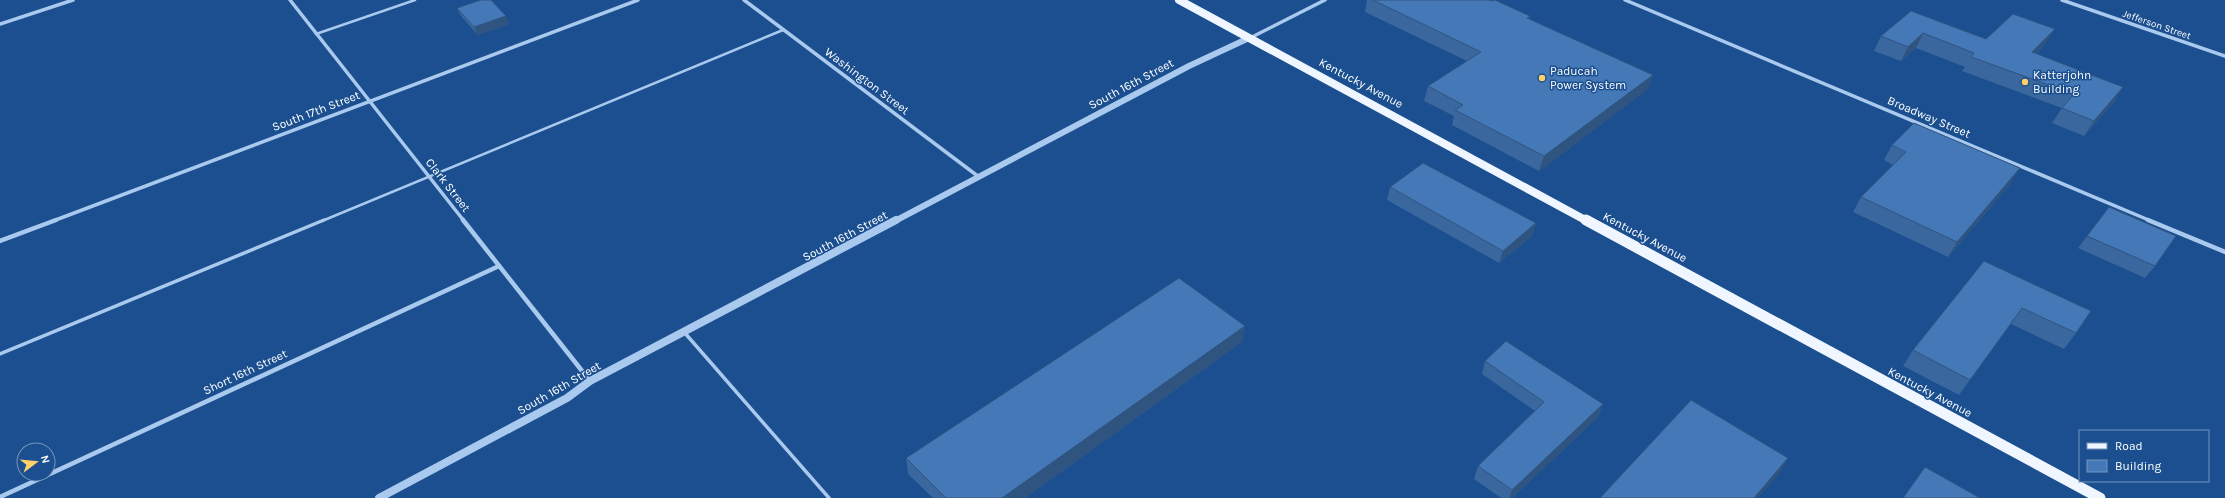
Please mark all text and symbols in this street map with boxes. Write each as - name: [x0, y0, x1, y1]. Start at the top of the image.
- street label: Jefferson Street: [2121, 8, 2193, 42]
- street label: Washington Street: [822, 45, 912, 118]
- street label: Kentucky Avenue: [1317, 55, 1405, 111]
- street label: South 16th Street: [1086, 56, 1176, 112]
- place label: Paducah Power System: [1550, 64, 1626, 92]
- place label: Katterjohn Building: [2033, 68, 2091, 96]
- marker: Paducah Power System: [1537, 73, 1547, 83]
- marker: Katterjohn Building: [2020, 77, 2030, 87]
- street label: South 17th Street: [270, 88, 362, 134]
- street label: Broadway Street: [1885, 93, 1973, 141]
- street label: Clark Street: [423, 155, 474, 215]
- street label: South 16th Street: [800, 208, 890, 264]
- street label: Kentucky Avenue: [1601, 209, 1689, 265]
- street label: Short 16th Street: [201, 346, 290, 398]
- street label: South 16th Street: [515, 358, 604, 418]
- street label: Kentucky Avenue: [1886, 364, 1974, 420]
- legend: [2079, 430, 2209, 482]
- text: Road: [2115, 439, 2143, 453]
- north arrow: [16, 442, 56, 482]
- text: N: [38, 454, 52, 465]
- text: Building: [2115, 459, 2162, 473]

